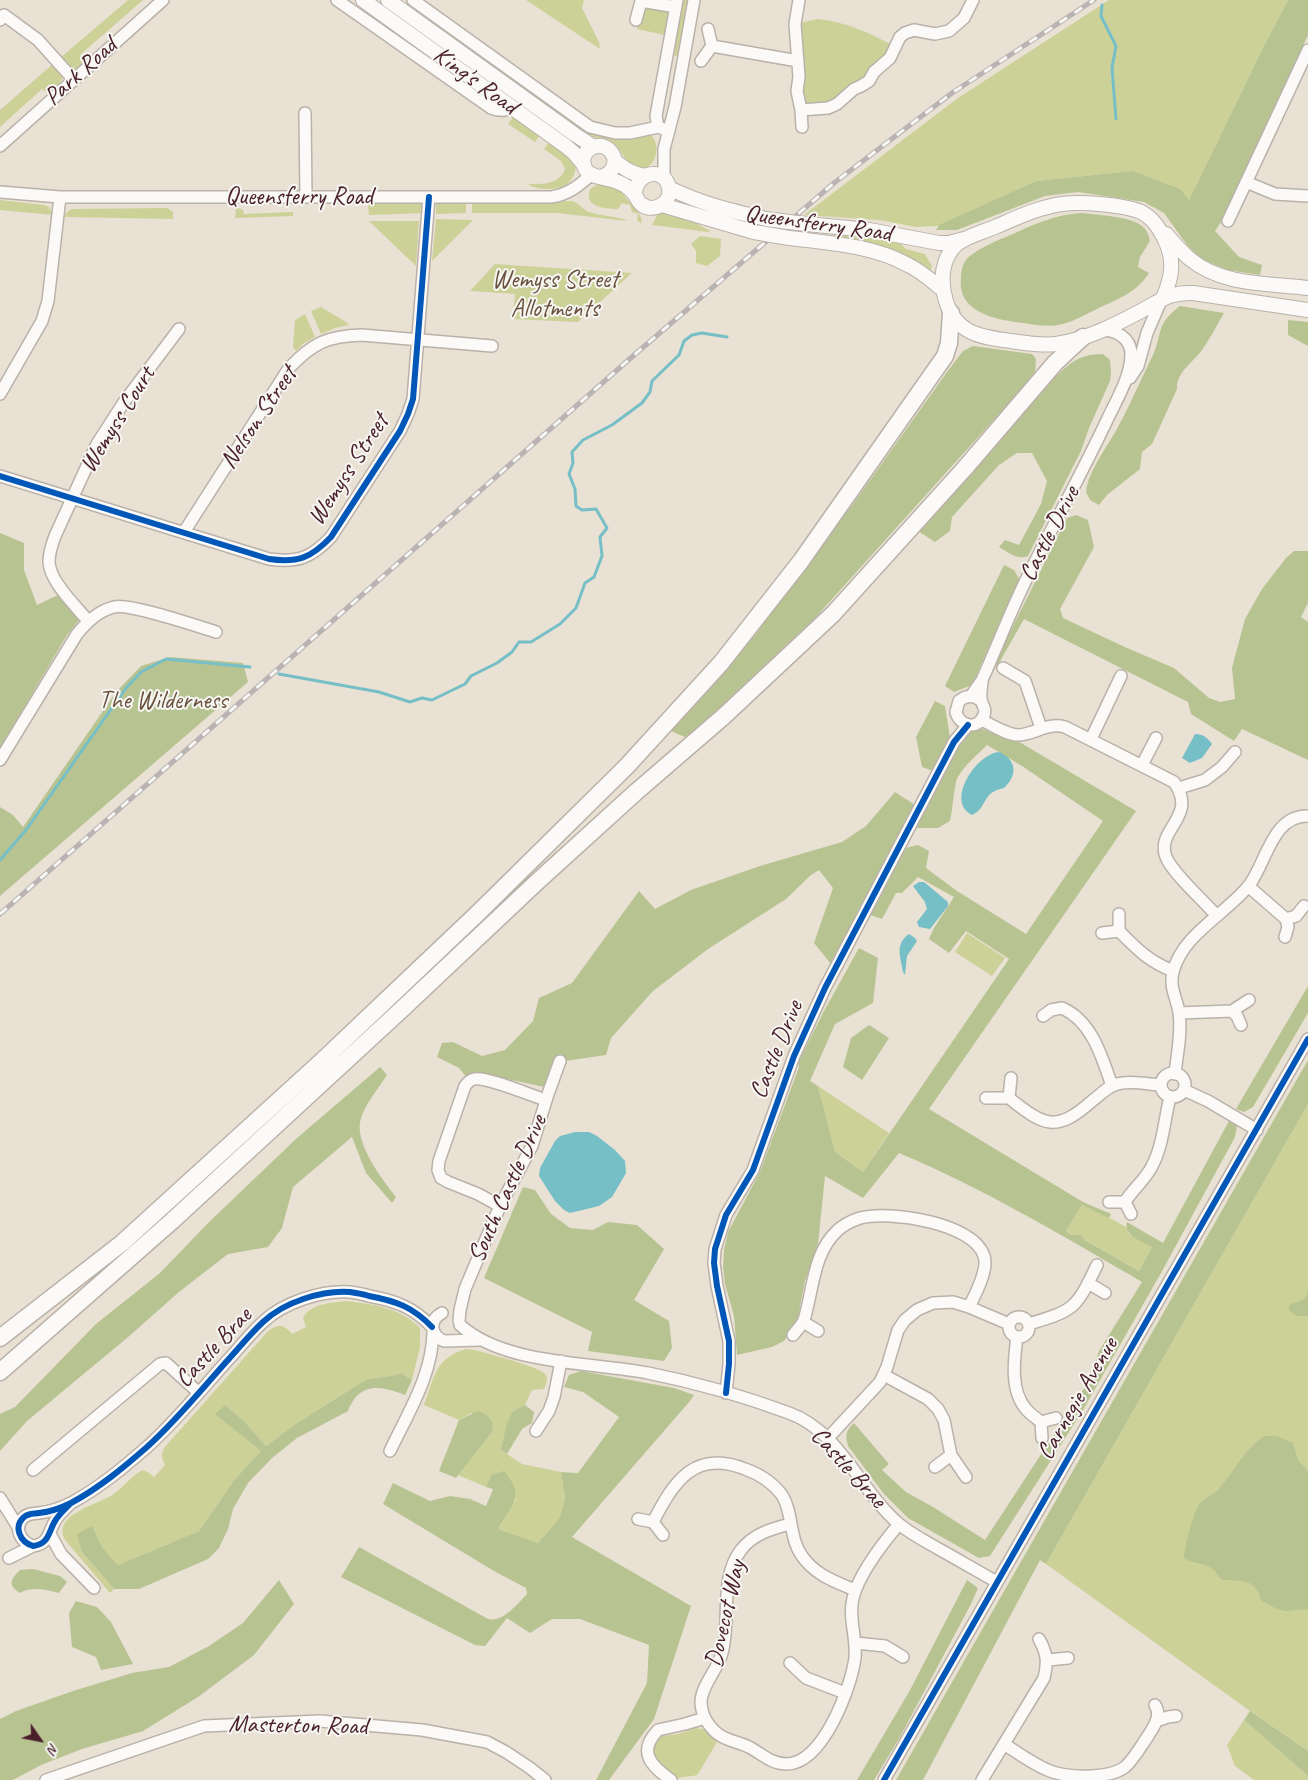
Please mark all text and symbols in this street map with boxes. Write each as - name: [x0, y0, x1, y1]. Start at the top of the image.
- street label: Park Road: [38, 32, 124, 112]
- street label: King's Road: [427, 40, 523, 122]
- street label: Queensferry Road: [225, 182, 373, 212]
- street label: Queensferry Road: [743, 199, 893, 249]
- park label: Wemyss Street Allotments: [492, 265, 618, 324]
- street label: Nelson Street: [214, 361, 304, 475]
- street label: Wemyss Court: [74, 362, 162, 478]
- street label: Wemyss Street: [302, 409, 396, 531]
- street label: Castle Drive: [1013, 481, 1087, 587]
- park label: The Wilderness: [99, 686, 227, 716]
- street label: Castle Drive: [744, 997, 810, 1103]
- street label: South Castle Drive: [462, 1111, 554, 1267]
- street label: Castle Brae: [169, 1302, 259, 1394]
- street label: Carnegie Avenue: [1031, 1332, 1125, 1466]
- street label: Castle Brae: [804, 1421, 892, 1515]
- street label: Dovecot Way: [699, 1558, 753, 1670]
- street label: Masterton Road: [228, 1710, 368, 1742]
- north arrow: [15, 1715, 65, 1765]
- text: N: [44, 1740, 62, 1757]

